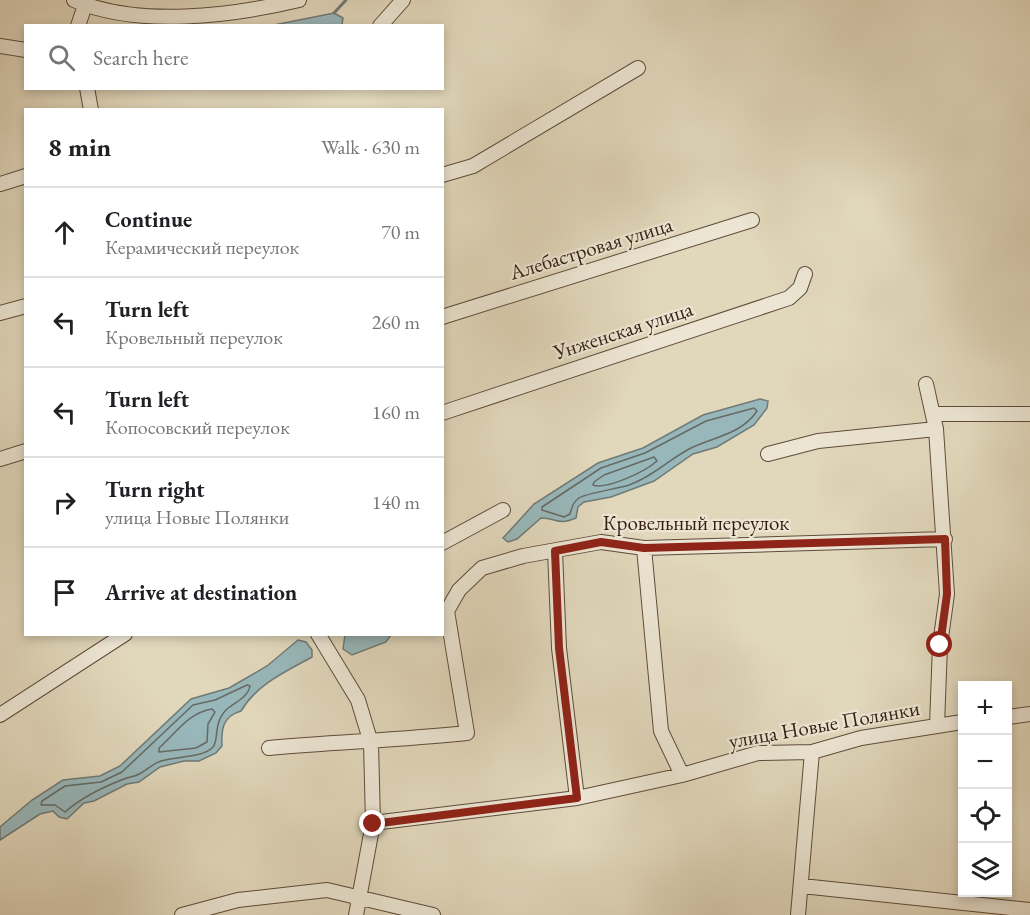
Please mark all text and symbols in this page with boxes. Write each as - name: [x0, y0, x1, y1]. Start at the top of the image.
- search box: [24, 24, 444, 90]
- icon: search: [45, 41, 78, 74]
- text: Search here: [93, 43, 188, 72]
- text: 8 min: [48, 130, 111, 164]
- text: Walk · 630 m: [321, 134, 420, 160]
- text: Continue: [105, 205, 192, 234]
- street label: Алебастровая улица: [505, 210, 676, 286]
- icon: ahead: [48, 216, 81, 249]
- text: 70 m: [381, 219, 420, 245]
- text: Керамический переулок: [105, 234, 299, 260]
- text: Turn left: [105, 295, 189, 324]
- street label: Унженская улица: [549, 295, 697, 366]
- icon: left: [48, 306, 81, 339]
- text: 260 m: [372, 309, 420, 335]
- text: Кровельный переулок: [105, 324, 283, 350]
- text: Turn left: [105, 385, 189, 414]
- icon: left: [48, 396, 81, 429]
- text: 160 m: [372, 399, 420, 425]
- text: Копосовский переулок: [105, 414, 290, 440]
- text: Turn right: [105, 475, 204, 504]
- icon: right: [48, 486, 81, 519]
- text: 140 m: [372, 489, 420, 515]
- text: улица Новые Полянки: [105, 504, 289, 530]
- street label: Кровельный переулок: [603, 509, 789, 536]
- icon: arrive: [48, 576, 81, 609]
- text: Arrive at destination: [105, 578, 297, 607]
- route start: [926, 631, 952, 657]
- map controls: [958, 681, 1012, 897]
- button: +: [958, 681, 1012, 735]
- street label: улица Новые Полянки: [726, 694, 922, 754]
- button: −: [958, 735, 1012, 789]
- button: locate: [958, 789, 1012, 843]
- route end: [359, 810, 385, 836]
- button: layers: [958, 843, 1012, 897]

